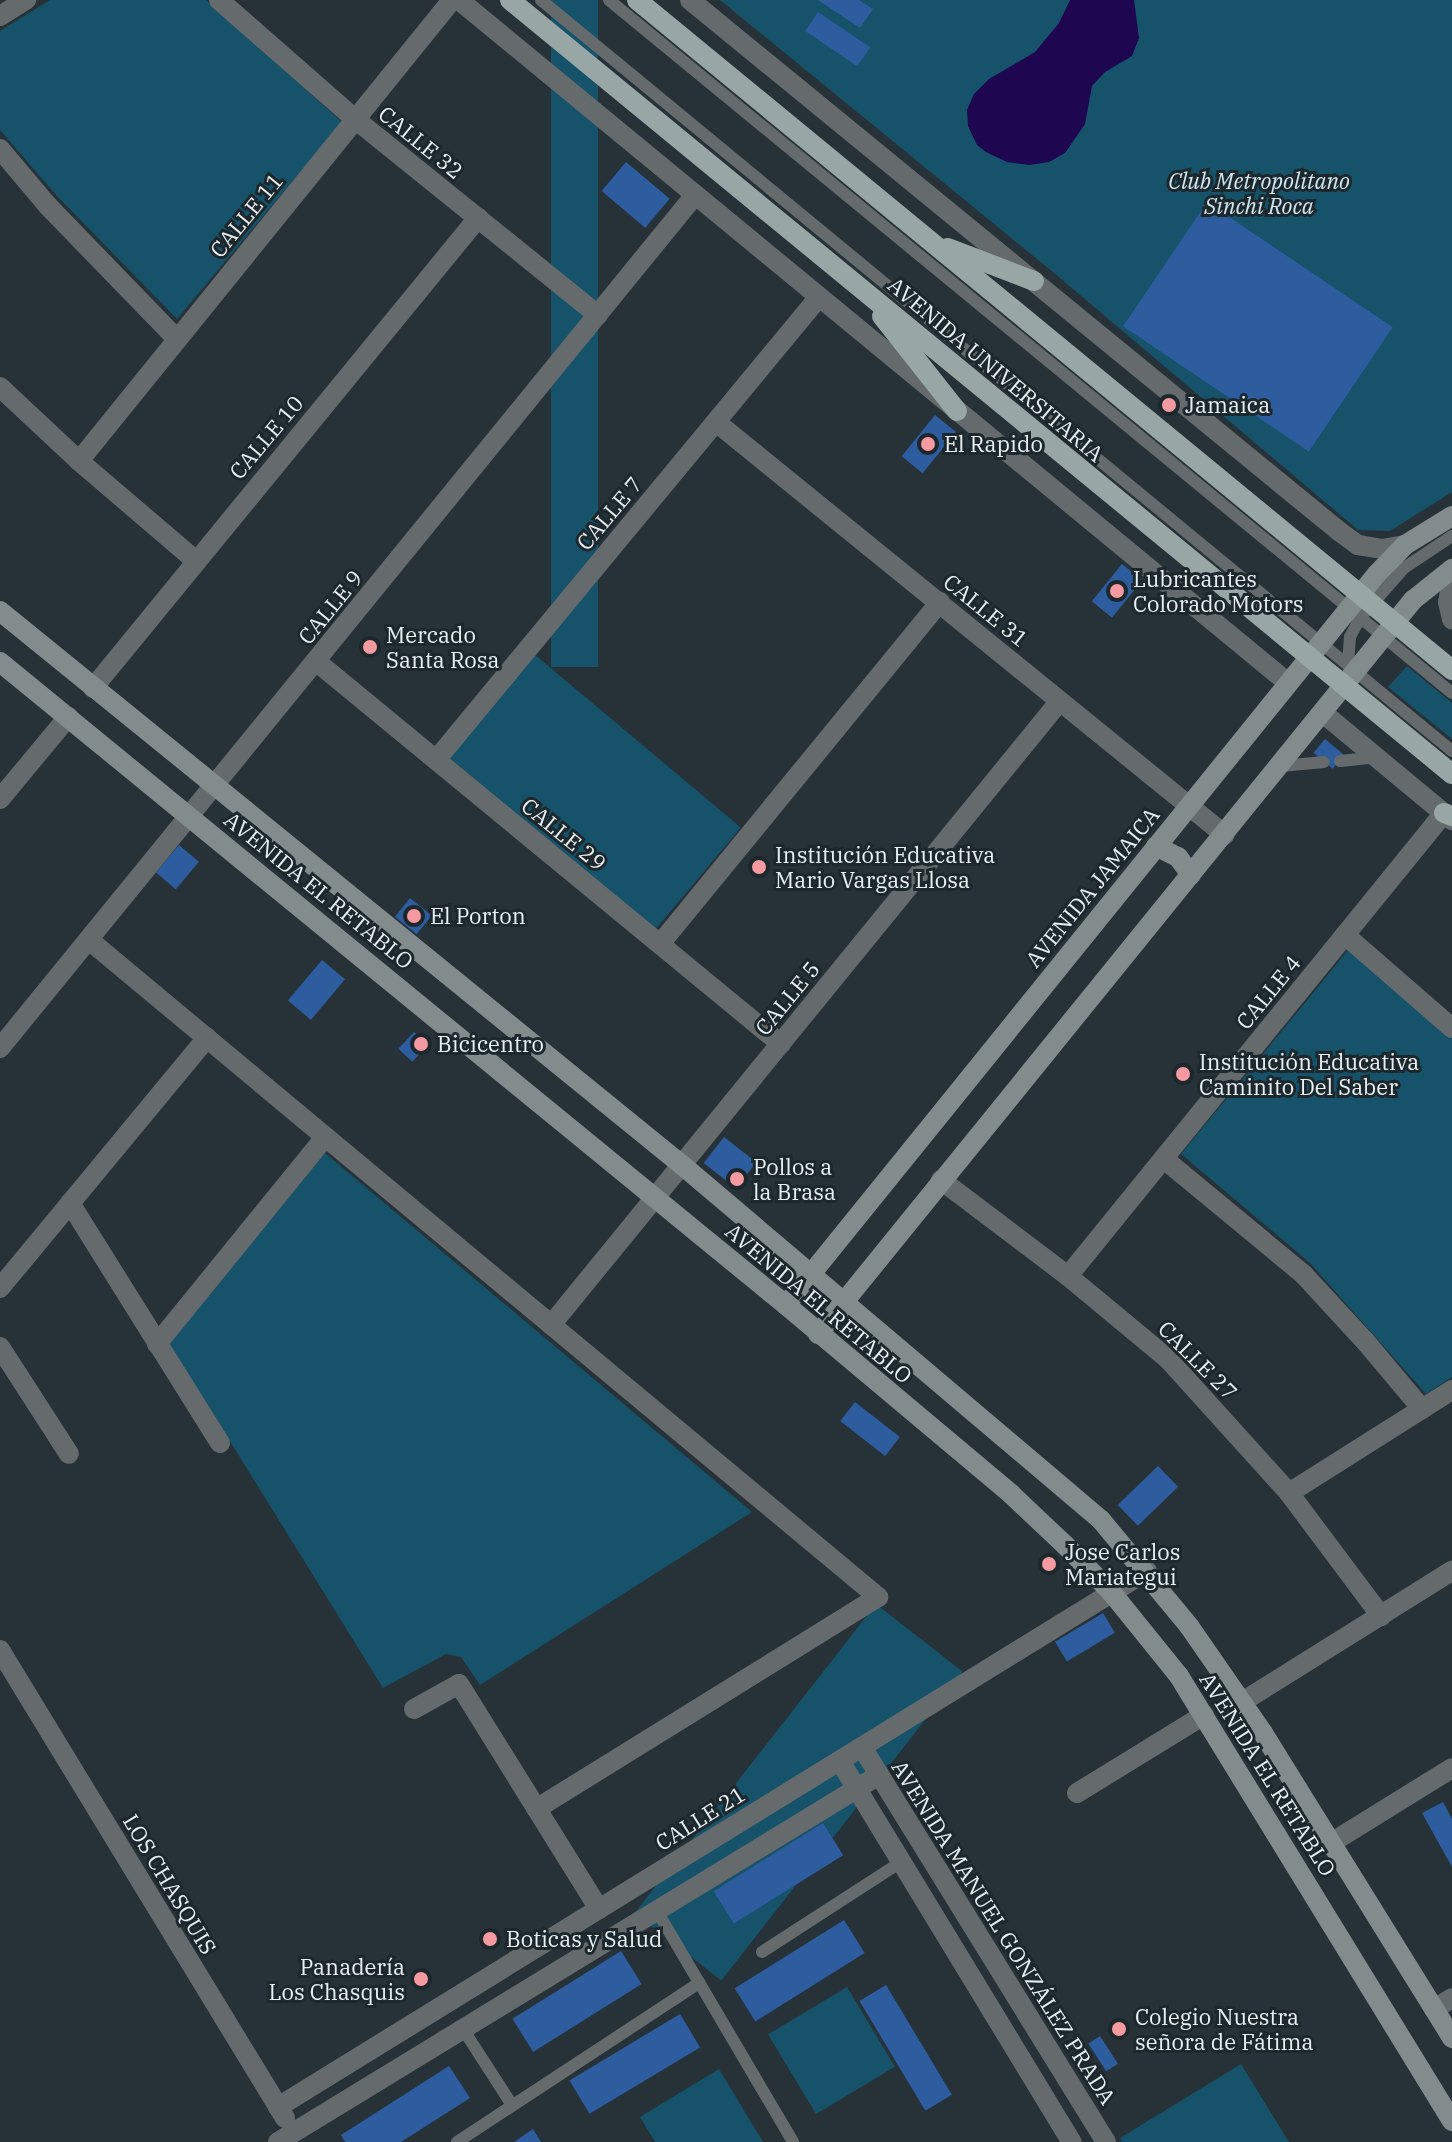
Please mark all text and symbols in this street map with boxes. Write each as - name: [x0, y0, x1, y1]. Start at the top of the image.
- street label: CALLE 32: [374, 100, 468, 184]
- park label: Club Metropolitano Sinchi Roca: [1168, 167, 1350, 218]
- street label: CALLE 11: [204, 168, 288, 262]
- street label: AVENIDA UNIVERSITARIA: [883, 271, 1109, 467]
- street label: CALLE 10: [223, 390, 309, 484]
- place label: Jamaica: [1185, 392, 1270, 418]
- marker: Jamaica: [1160, 396, 1178, 414]
- place label: El Rapido: [944, 431, 1043, 457]
- marker: El Rapido: [919, 435, 937, 453]
- street label: CALLE 7: [571, 471, 647, 555]
- street label: CALLE 9: [292, 565, 368, 649]
- place label: Lubricantes Colorado Motors: [1133, 565, 1303, 616]
- street label: CALLE 31: [939, 568, 1033, 652]
- marker: Lubricantes Colorado Motors: [1108, 582, 1126, 600]
- place label: Mercado Santa Rosa: [386, 621, 499, 672]
- marker: Mercado Santa Rosa: [361, 638, 379, 656]
- street label: CALLE 29: [517, 792, 611, 876]
- street label: AVENIDA JAMAICA: [1019, 802, 1165, 972]
- street label: AVENIDA EL RETABLO: [219, 806, 419, 974]
- place label: Institución Educativa Mario Vargas Llosa: [775, 841, 995, 892]
- marker: Institución Educativa Mario Vargas Llosa: [750, 858, 768, 876]
- place label: El Porton: [430, 903, 526, 929]
- marker: El Porton: [405, 907, 423, 925]
- street label: CALLE 4: [1230, 950, 1306, 1034]
- street label: CALLE 5: [749, 956, 825, 1040]
- place label: Bicicentro: [437, 1031, 544, 1057]
- marker: Bicicentro: [412, 1035, 430, 1053]
- place label: Institución Educativa Caminito Del Saber: [1199, 1048, 1419, 1100]
- marker: Institución Educativa Caminito Del Saber: [1174, 1065, 1192, 1083]
- place label: Pollos a la Brasa: [753, 1153, 836, 1204]
- marker: Pollos a la Brasa: [728, 1170, 746, 1188]
- street label: AVENIDA EL RETABLO: [720, 1217, 918, 1389]
- street label: CALLE 27: [1153, 1315, 1243, 1405]
- place label: Jose Carlos Mariategui: [1065, 1538, 1180, 1590]
- marker: Jose Carlos Mariategui: [1040, 1555, 1058, 1573]
- street label: AVENIDA EL RETABLO: [1194, 1667, 1342, 1881]
- street label: AVENIDA MANUEL GONZÁLEZ PRADA: [887, 1755, 1121, 2109]
- street label: CALLE 21: [650, 1780, 750, 1856]
- street label: LOS CHASQUIS: [118, 1809, 222, 1959]
- place label: Boticas y Salud: [506, 1926, 662, 1952]
- marker: Boticas y Salud: [481, 1930, 499, 1948]
- place label: Panadería Los Chasquis: [268, 1953, 405, 2004]
- marker: Panadería Los Chasquis: [412, 1970, 430, 1988]
- place label: Colegio Nuestra señora de Fátima: [1135, 2003, 1313, 2054]
- marker: Colegio Nuestra señora de Fátima: [1110, 2020, 1128, 2038]

